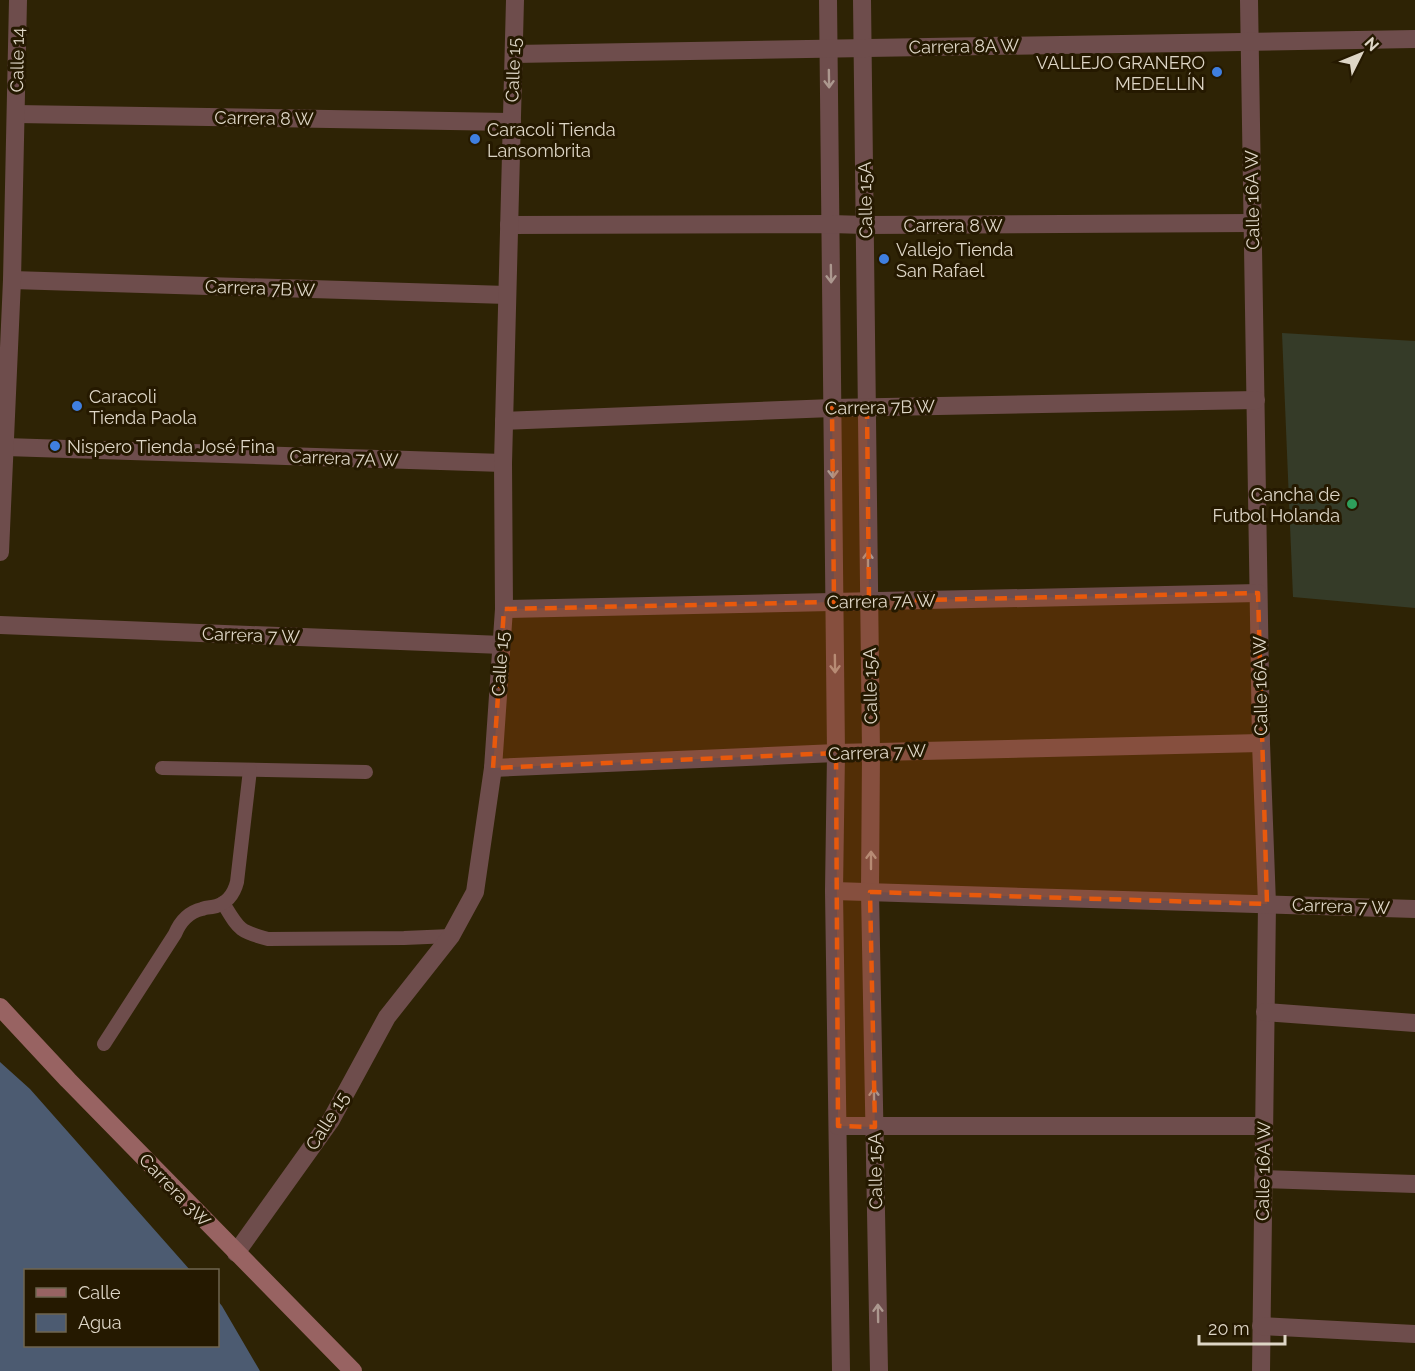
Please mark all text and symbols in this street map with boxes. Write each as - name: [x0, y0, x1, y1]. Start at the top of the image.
- north arrow: [1331, 24, 1391, 84]
- street label: Calle 14: [6, 27, 28, 92]
- text: N: [1360, 33, 1383, 55]
- street label: Carrera 8A W: [908, 35, 1020, 57]
- street label: Calle 15: [501, 37, 525, 103]
- place label: VALLEJO GRANERO MEDELLÍN: [1036, 52, 1205, 94]
- marker: VALLEJO GRANERO MEDELLÍN: [1210, 65, 1224, 79]
- one-way arrow: [823, 69, 835, 89]
- street label: Carrera 8 W: [214, 107, 314, 129]
- place label: Caracoli Tienda Lansombrita: [487, 119, 616, 161]
- marker: Caracoli Tienda Lansombrita: [468, 132, 482, 146]
- street label: Calle 16A W: [1241, 150, 1263, 250]
- street label: Calle 15A: [854, 161, 876, 239]
- street label: Carrera 8 W: [903, 215, 1003, 236]
- place label: Vallejo Tienda San Rafael: [896, 239, 1013, 281]
- marker: Vallejo Tienda San Rafael: [877, 252, 891, 266]
- one-way arrow: [825, 264, 837, 284]
- street label: Carrera 7B W: [205, 276, 316, 300]
- place label: Caracoli Tienda Paola: [89, 386, 197, 428]
- street label: Carrera 7B W: [825, 396, 935, 418]
- marker: Caracoli Tienda Paola: [70, 399, 84, 413]
- place label: Nispero Tienda José Fina: [67, 436, 275, 457]
- marker: Nispero Tienda José Fina: [48, 439, 62, 453]
- street label: Carrera 7A W: [289, 446, 399, 470]
- one-way arrow: [827, 459, 839, 479]
- place label: Cancha de Futbol Holanda: [1212, 484, 1340, 526]
- marker: Cancha de Futbol Holanda: [1345, 497, 1359, 511]
- one-way arrow: [862, 550, 874, 570]
- street label: Carrera 7A W: [826, 590, 936, 612]
- street label: Carrera 7 W: [202, 623, 301, 647]
- street label: Calle 15: [487, 631, 513, 697]
- street label: Calle 16A W: [1249, 636, 1271, 736]
- street label: Calle 15A: [859, 647, 881, 725]
- one-way arrow: [829, 654, 840, 674]
- street label: Carrera 7 W: [828, 740, 927, 764]
- one-way arrow: [865, 850, 877, 870]
- street label: Carrera 7 W: [1292, 894, 1391, 918]
- one-way arrow: [868, 1087, 880, 1107]
- street label: Calle 15: [301, 1088, 353, 1154]
- street label: Calle 16A W: [1252, 1121, 1274, 1221]
- street label: Calle 15A: [864, 1132, 886, 1210]
- street label: Carrera 3W: [135, 1149, 215, 1231]
- legend: [24, 1269, 219, 1347]
- text: Calle: [78, 1282, 121, 1303]
- one-way arrow: [872, 1303, 883, 1323]
- scale bar: [1199, 1308, 1284, 1346]
- text: Agua: [78, 1312, 122, 1333]
- text: 20 m: [1208, 1318, 1250, 1339]

